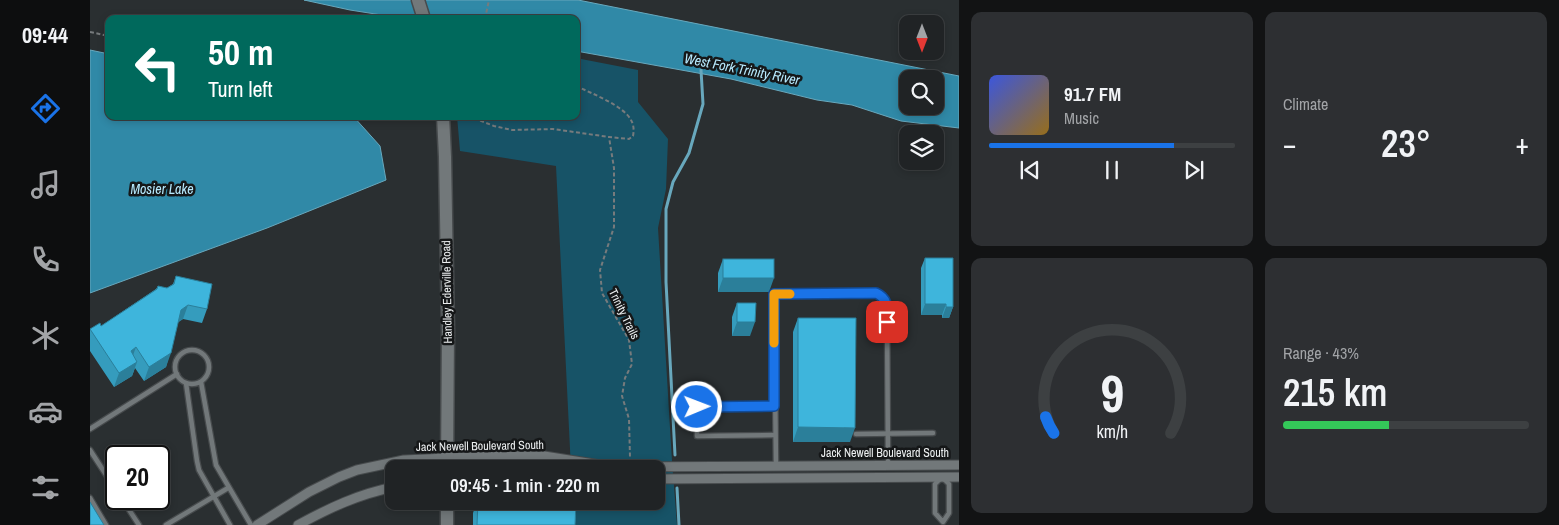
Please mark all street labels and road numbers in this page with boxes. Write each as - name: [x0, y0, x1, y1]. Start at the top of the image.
- street label: Handley Ederville Road: [438, 240, 456, 344]
- street label: Trinity Trails: [605, 286, 643, 342]
- street label: Jack Newell Boulevard South: [416, 437, 544, 455]
- street label: Jack Newell Boulevard South: [821, 445, 949, 461]

